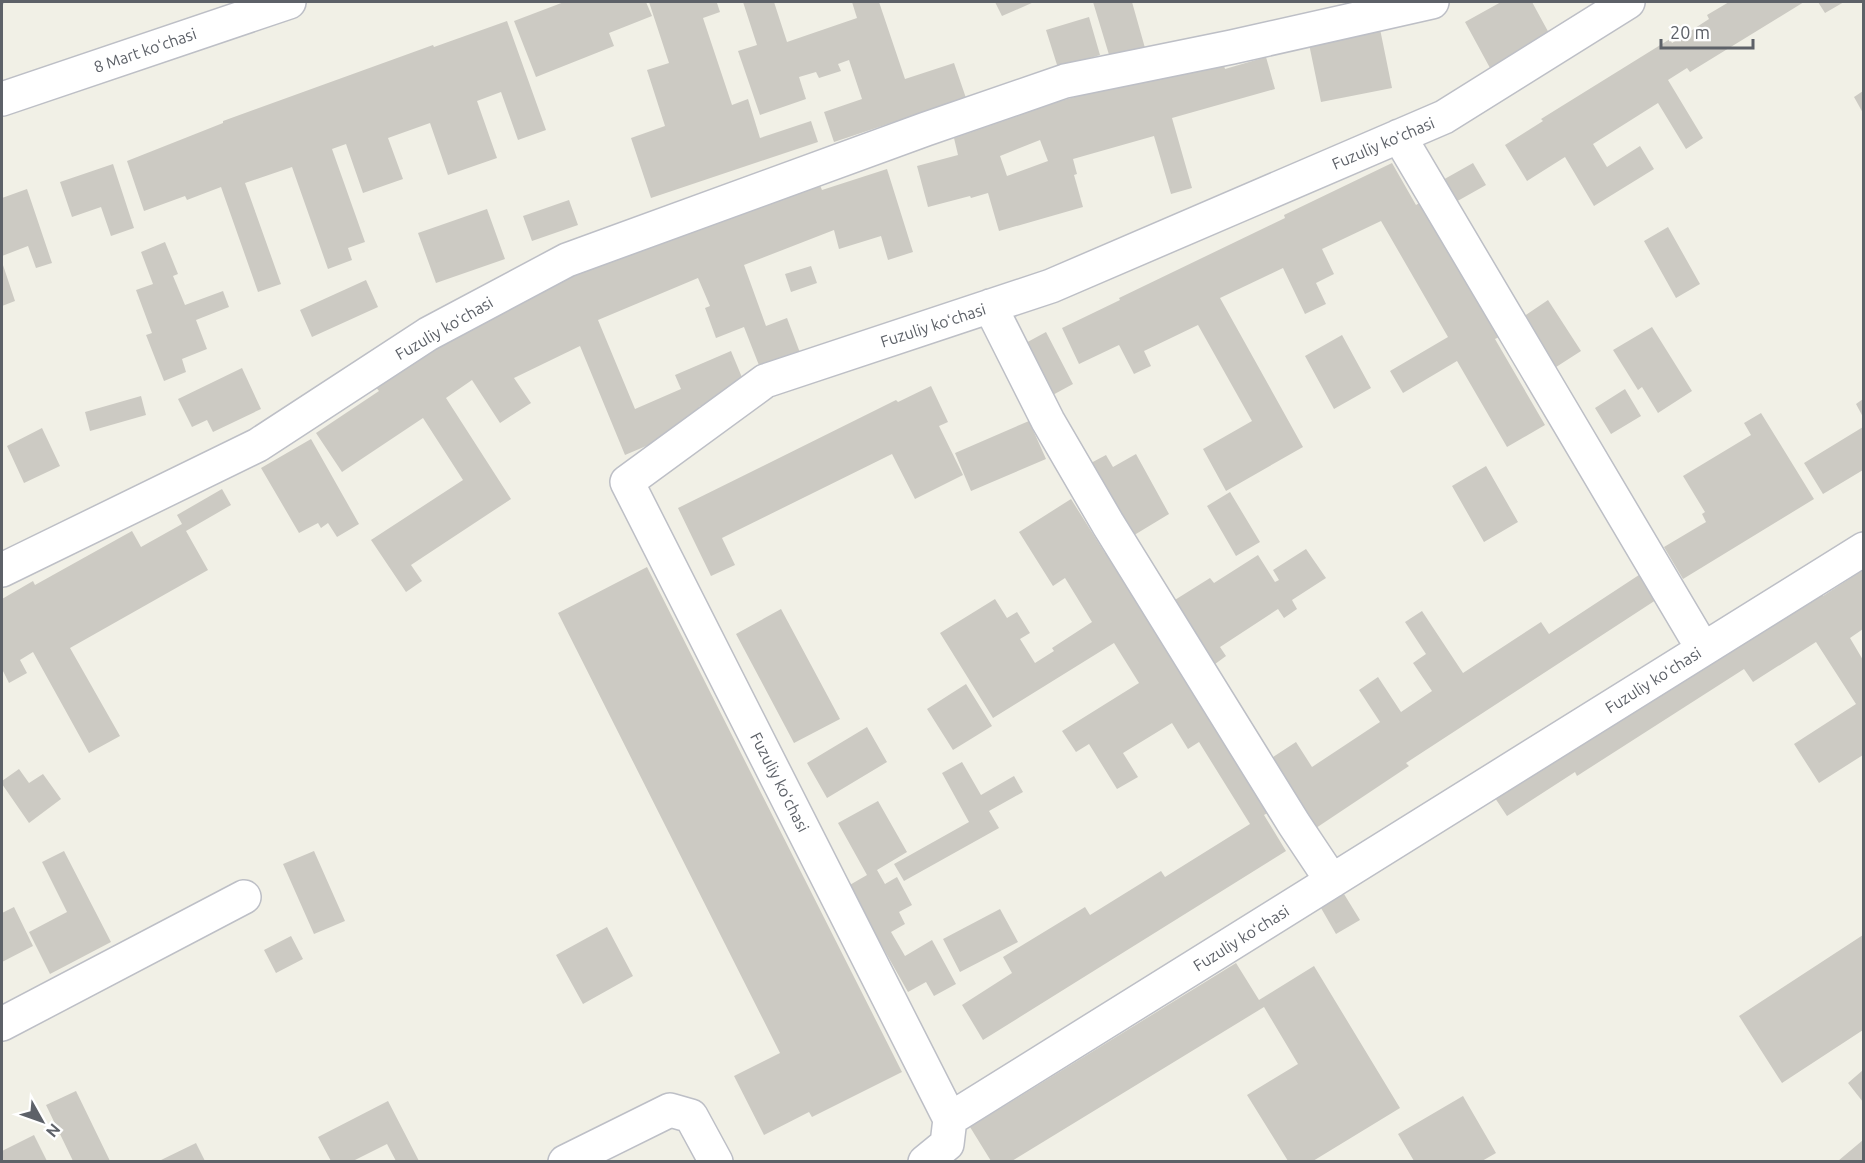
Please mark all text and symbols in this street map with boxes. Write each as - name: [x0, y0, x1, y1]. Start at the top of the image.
- scale bar: [1661, 12, 1752, 50]
- text: 20 m: [1670, 22, 1710, 42]
- street label: 8 Mart koʻchasi: [91, 24, 199, 76]
- street label: Fuzuliy koʻchasi: [1329, 113, 1437, 173]
- street label: Fuzuliy koʻchasi: [392, 293, 496, 363]
- street label: Fuzuliy koʻchasi: [878, 300, 988, 350]
- street label: Fuzuliy koʻchasi: [1602, 643, 1704, 717]
- street label: Fuzuliy koʻchasi: [747, 729, 813, 835]
- street label: Fuzuliy koʻchasi: [1190, 901, 1292, 975]
- north arrow: [12, 1091, 72, 1151]
- text: N: [43, 1120, 64, 1141]

